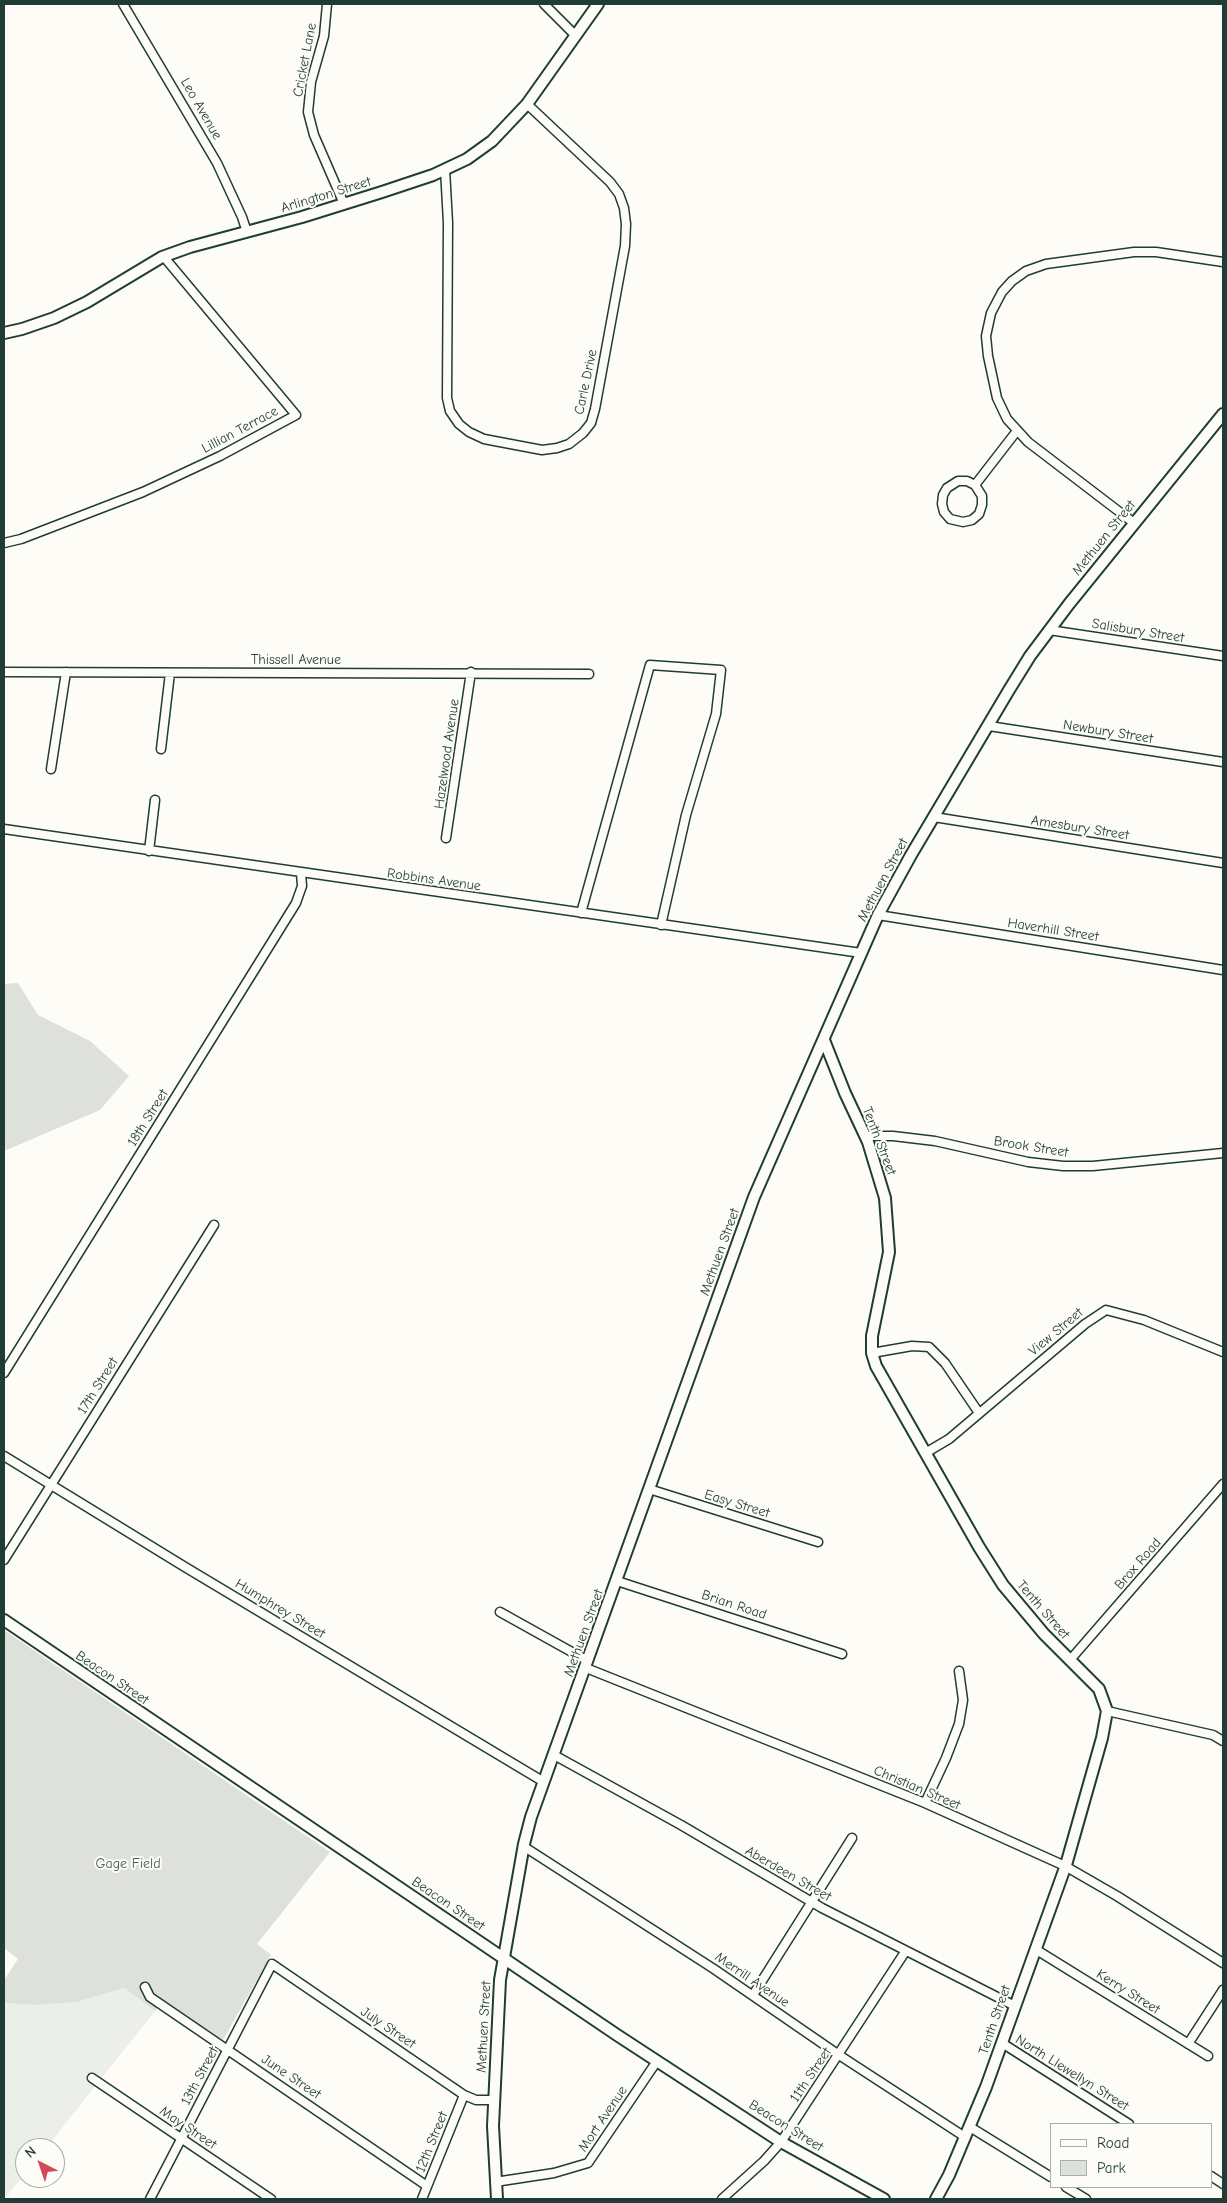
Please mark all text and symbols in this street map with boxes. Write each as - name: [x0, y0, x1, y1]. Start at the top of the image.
- street label: Cricket Lane: [290, 22, 320, 98]
- street label: Leo Avenue: [177, 75, 225, 143]
- street label: Arlington Street: [279, 173, 373, 217]
- street label: Carle Drive: [571, 348, 601, 416]
- street label: Lillian Terrace: [199, 403, 281, 457]
- street label: Methuen Street: [1069, 497, 1139, 579]
- street label: Salisbury Street: [1091, 615, 1185, 647]
- street label: Thissell Avenue: [251, 652, 341, 668]
- street label: Hazelwood Avenue: [431, 698, 463, 810]
- street label: Newbury Street: [1062, 717, 1154, 747]
- street label: Amesbury Street: [1030, 812, 1130, 844]
- street label: Methuen Street: [854, 835, 912, 925]
- street label: Robbins Avenue: [386, 865, 482, 895]
- street label: Haverhill Street: [1006, 915, 1100, 945]
- street label: 18th Street: [124, 1086, 172, 1150]
- street label: Tenth Street: [858, 1104, 900, 1178]
- street label: Brook Street: [992, 1133, 1070, 1161]
- street label: Methuen Street: [696, 1206, 744, 1298]
- street label: View Street: [1025, 1304, 1087, 1360]
- street label: 17th Street: [74, 1355, 122, 1417]
- street label: Easy Street: [702, 1486, 772, 1522]
- street label: Brox Road: [1111, 1535, 1165, 1593]
- street label: Humphrey Street: [232, 1576, 328, 1642]
- street label: Tenth Street: [1013, 1577, 1073, 1643]
- street label: Methuen Street: [560, 1587, 608, 1679]
- street label: Brian Road: [699, 1587, 769, 1623]
- street label: Beacon Street: [72, 1647, 152, 1709]
- street label: Christian Street: [871, 1762, 963, 1814]
- street label: Aberdeen Street: [742, 1843, 834, 1905]
- park label: Gage Field: [95, 1856, 161, 1872]
- street label: Beacon Street: [408, 1873, 488, 1935]
- street label: Merrill Avenue: [711, 1949, 793, 2011]
- street label: Kerry Street: [1093, 1966, 1163, 2018]
- street label: Methuen Street: [473, 1981, 495, 2073]
- street label: Tenth Street: [975, 1983, 1015, 2057]
- street label: July Street: [357, 2004, 419, 2052]
- street label: North Llewellyn Street: [1012, 2031, 1132, 2115]
- street label: 13th Street: [178, 2044, 222, 2108]
- street label: 11th Street: [787, 2044, 835, 2106]
- street label: June Street: [258, 2051, 324, 2103]
- street label: Mort Avenue: [575, 2083, 631, 2155]
- street label: Beacon Street: [746, 2096, 826, 2156]
- street label: May Street: [156, 2103, 220, 2153]
- street label: 12th Street: [412, 2109, 452, 2175]
- legend: [1050, 2123, 1212, 2188]
- text: Road: [1097, 2134, 1129, 2152]
- north arrow: [15, 2138, 65, 2188]
- text: N: [21, 2143, 40, 2161]
- text: Park: [1097, 2159, 1126, 2177]

